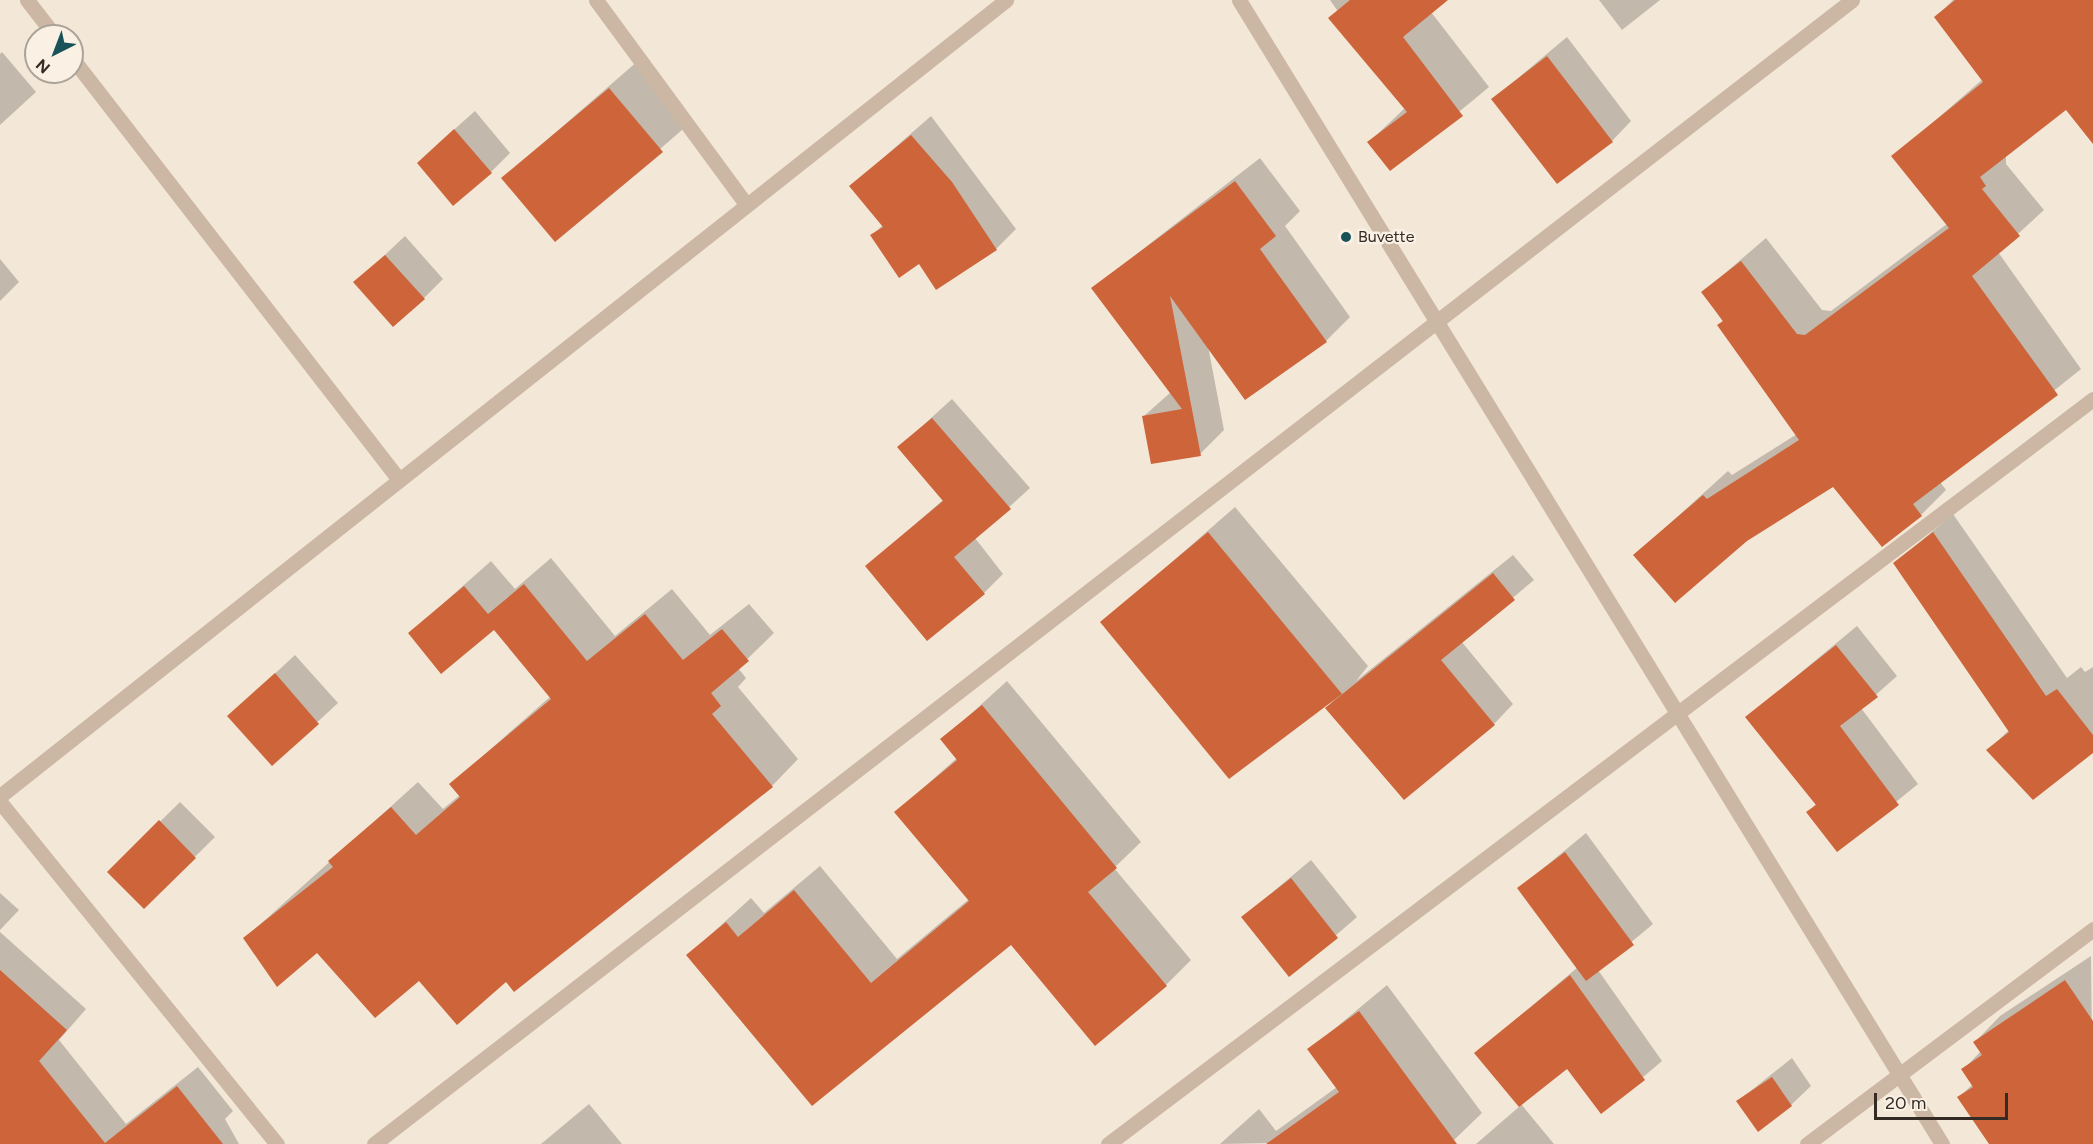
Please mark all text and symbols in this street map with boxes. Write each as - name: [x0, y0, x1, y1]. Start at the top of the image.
- north arrow: [24, 24, 84, 84]
- text: N: [32, 55, 54, 77]
- place label: Buvette: [1358, 227, 1414, 247]
- marker: Buvette: [1339, 230, 1353, 244]
- scale bar: [1877, 1081, 2010, 1119]
- text: 20 m: [1885, 1092, 1926, 1114]

